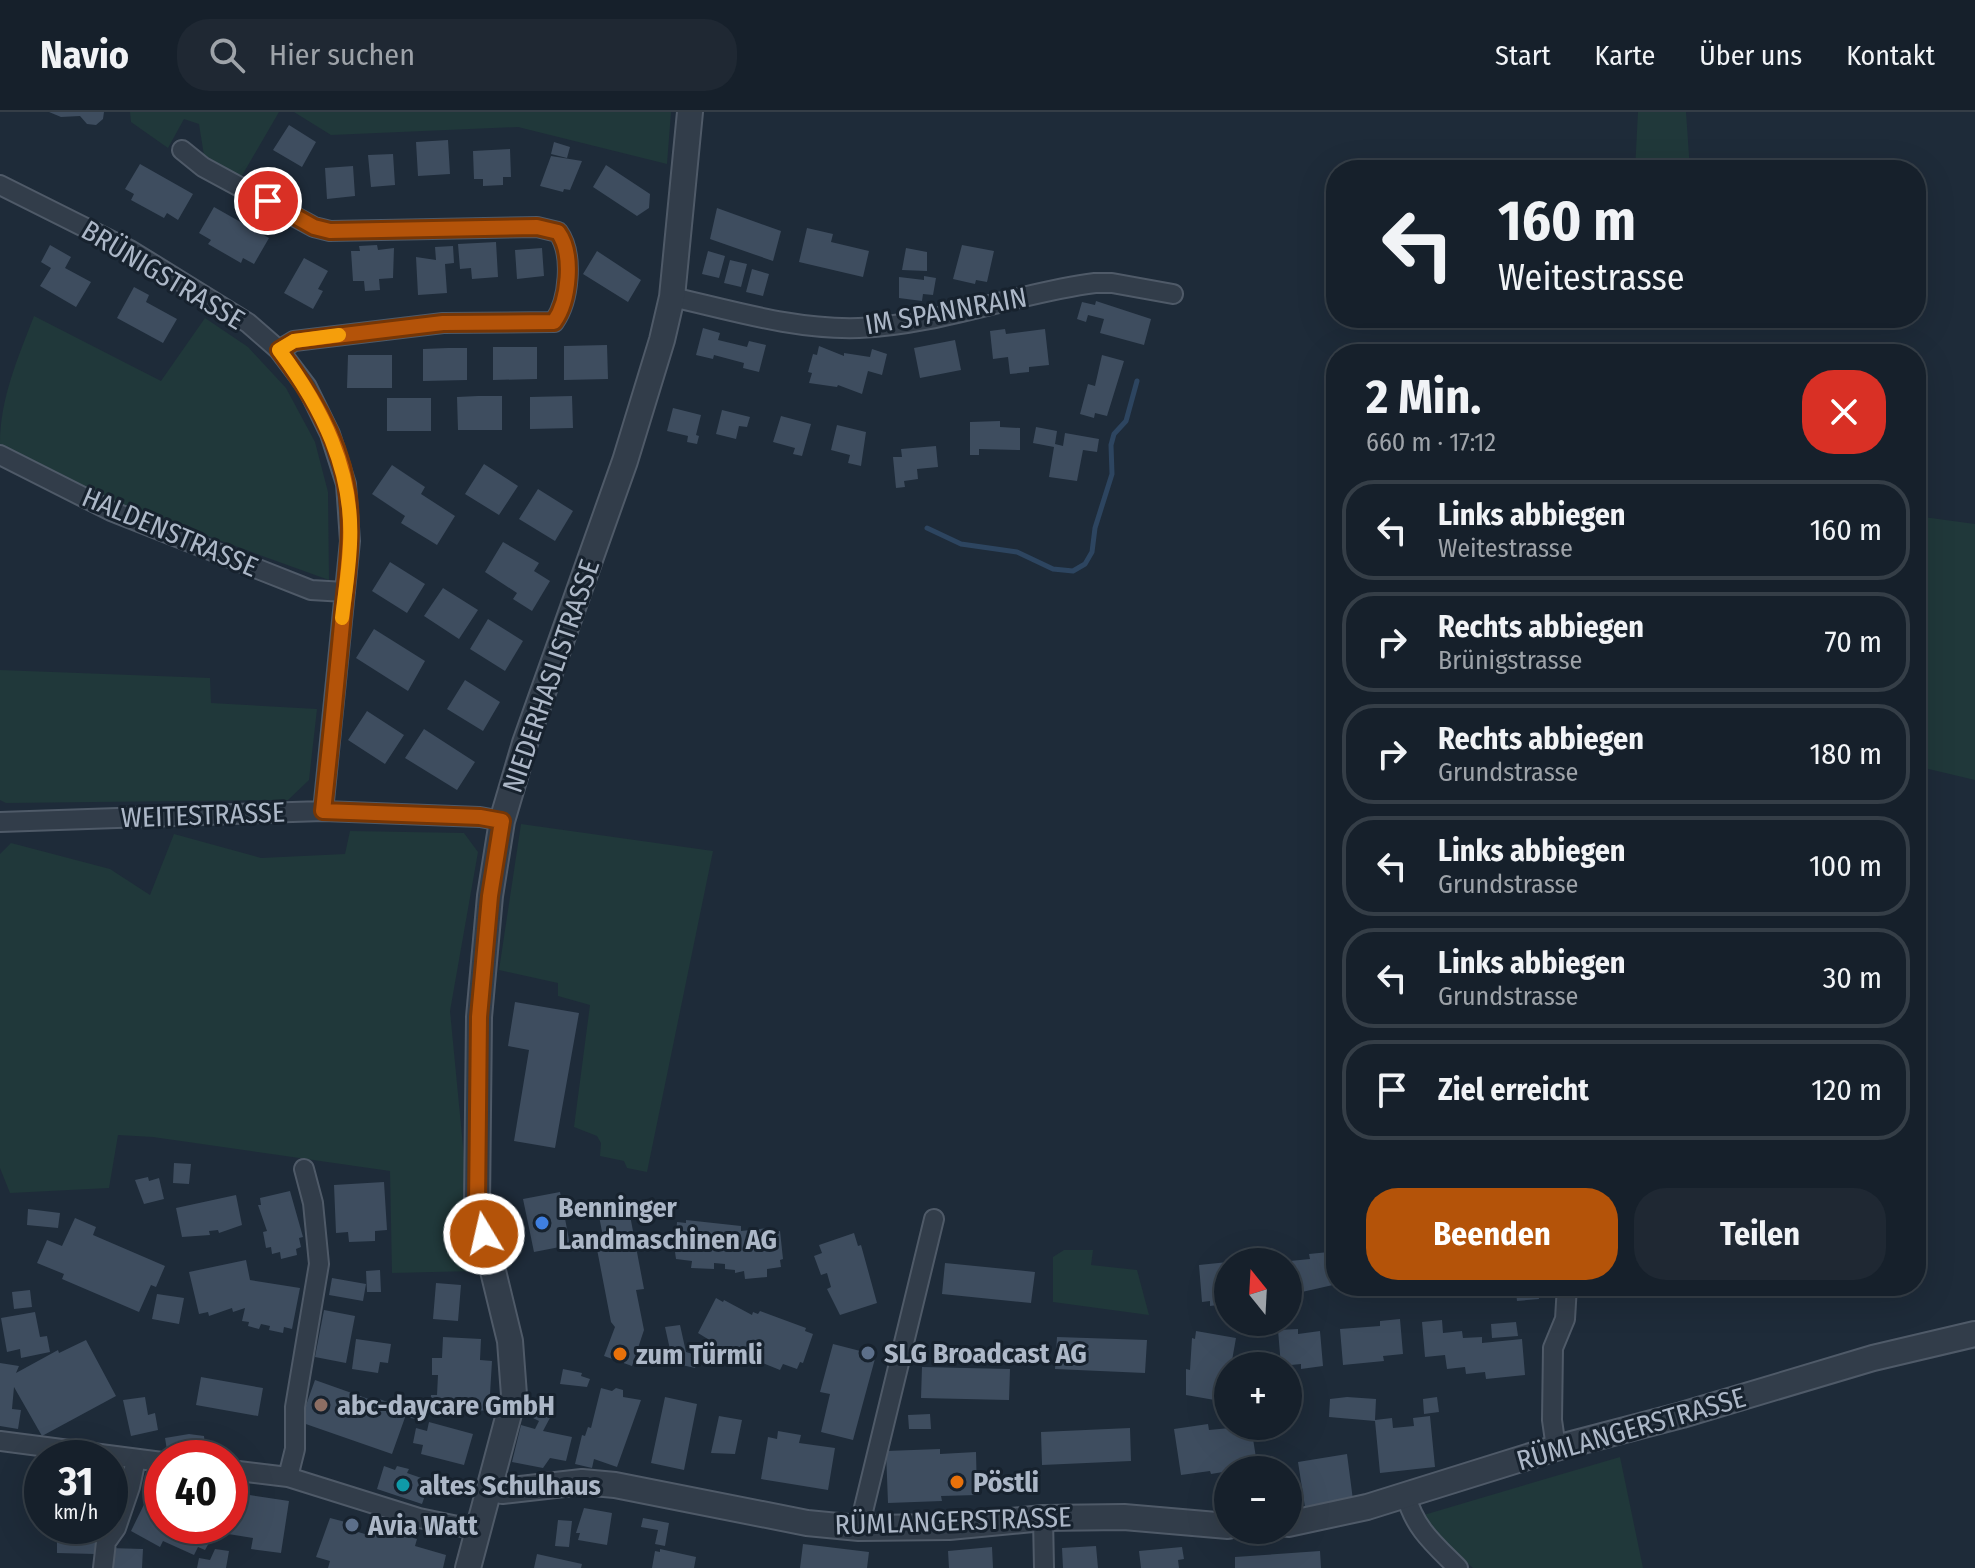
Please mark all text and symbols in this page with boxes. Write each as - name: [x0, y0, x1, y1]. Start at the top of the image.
- search box: [177, 19, 737, 91]
- text: Navio: [40, 32, 129, 78]
- icon: search: [205, 33, 249, 77]
- text: Hier suchen: [269, 37, 415, 73]
- text: Start: [1495, 39, 1551, 72]
- text: Karte: [1595, 39, 1655, 72]
- text: Über uns: [1699, 39, 1802, 72]
- text: Kontakt: [1846, 39, 1935, 72]
- pin: [234, 167, 302, 235]
- icon: arrive: [246, 179, 290, 223]
- text: 160 m: [1498, 188, 1636, 255]
- icon: left: [1366, 192, 1470, 296]
- street label: BRÜNIGSTRASSE: [76, 213, 250, 337]
- text: Weitestrasse: [1498, 256, 1685, 300]
- street label: IM SPANNRAIN: [863, 281, 1029, 341]
- text: 2 Min.: [1366, 368, 1481, 426]
- button: close: [1802, 370, 1886, 454]
- text: 660 m · 17:12: [1366, 427, 1496, 458]
- street label: HALDENSTRASSE: [77, 480, 263, 584]
- text: Links abbiegen: [1438, 497, 1626, 533]
- icon: left: [1370, 508, 1414, 552]
- text: 160 m: [1810, 512, 1882, 548]
- text: Weitestrasse: [1438, 533, 1573, 564]
- street label: NIEDERHASLISTRASSE: [496, 555, 606, 797]
- text: Rechts abbiegen: [1438, 609, 1644, 645]
- icon: right: [1370, 620, 1414, 664]
- text: 70 m: [1824, 624, 1882, 660]
- text: Brünigstrasse: [1438, 645, 1582, 676]
- text: Rechts abbiegen: [1438, 721, 1644, 757]
- icon: right: [1370, 732, 1414, 776]
- text: 180 m: [1810, 736, 1882, 772]
- text: Grundstrasse: [1438, 757, 1578, 788]
- street label: WEITESTRASSE: [120, 796, 286, 834]
- text: Links abbiegen: [1438, 833, 1626, 869]
- icon: left: [1370, 844, 1414, 888]
- text: 100 m: [1809, 848, 1882, 884]
- text: Grundstrasse: [1438, 869, 1578, 900]
- text: Links abbiegen: [1438, 945, 1626, 981]
- icon: left: [1370, 956, 1414, 1000]
- text: 30 m: [1823, 960, 1882, 996]
- text: Grundstrasse: [1438, 981, 1578, 1012]
- icon: arrive: [1370, 1068, 1414, 1112]
- text: Ziel erreicht: [1438, 1072, 1589, 1108]
- text: 120 m: [1811, 1072, 1882, 1108]
- button: Beenden: [1366, 1188, 1618, 1280]
- button: Teilen: [1634, 1188, 1886, 1280]
- place label: Benninger Landmaschinen AG: [558, 1191, 777, 1256]
- position arrow: [442, 1192, 526, 1276]
- marker: Benninger Landmaschinen AG: [533, 1214, 551, 1232]
- north arrow: [1214, 1248, 1302, 1336]
- map controls: [1214, 1248, 1302, 1544]
- place label: SLG Broadcast AG: [884, 1337, 1087, 1370]
- place label: zum Türmli: [636, 1338, 763, 1371]
- marker: SLG Broadcast AG: [859, 1344, 877, 1362]
- marker: zum Türmli: [611, 1345, 629, 1363]
- button: +: [1214, 1352, 1302, 1440]
- street label: RÜMLANGERSTRASSE: [1513, 1381, 1749, 1477]
- place label: abc-daycare GmbH: [337, 1389, 555, 1422]
- marker: abc-daycare GmbH: [312, 1396, 330, 1414]
- speed limit sign: 40: [144, 1440, 248, 1544]
- button: −: [1214, 1456, 1302, 1544]
- text: 31: [58, 1458, 94, 1506]
- place label: Pöstli: [973, 1466, 1039, 1499]
- place label: altes Schulhaus: [419, 1469, 601, 1502]
- marker: Pöstli: [948, 1473, 966, 1491]
- marker: altes Schulhaus: [394, 1476, 412, 1494]
- text: km/h: [54, 1500, 98, 1524]
- street label: RÜMLANGERSTRASSE: [834, 1500, 1072, 1542]
- place label: Avia Watt: [367, 1509, 479, 1542]
- marker: Avia Watt: [343, 1516, 361, 1534]

